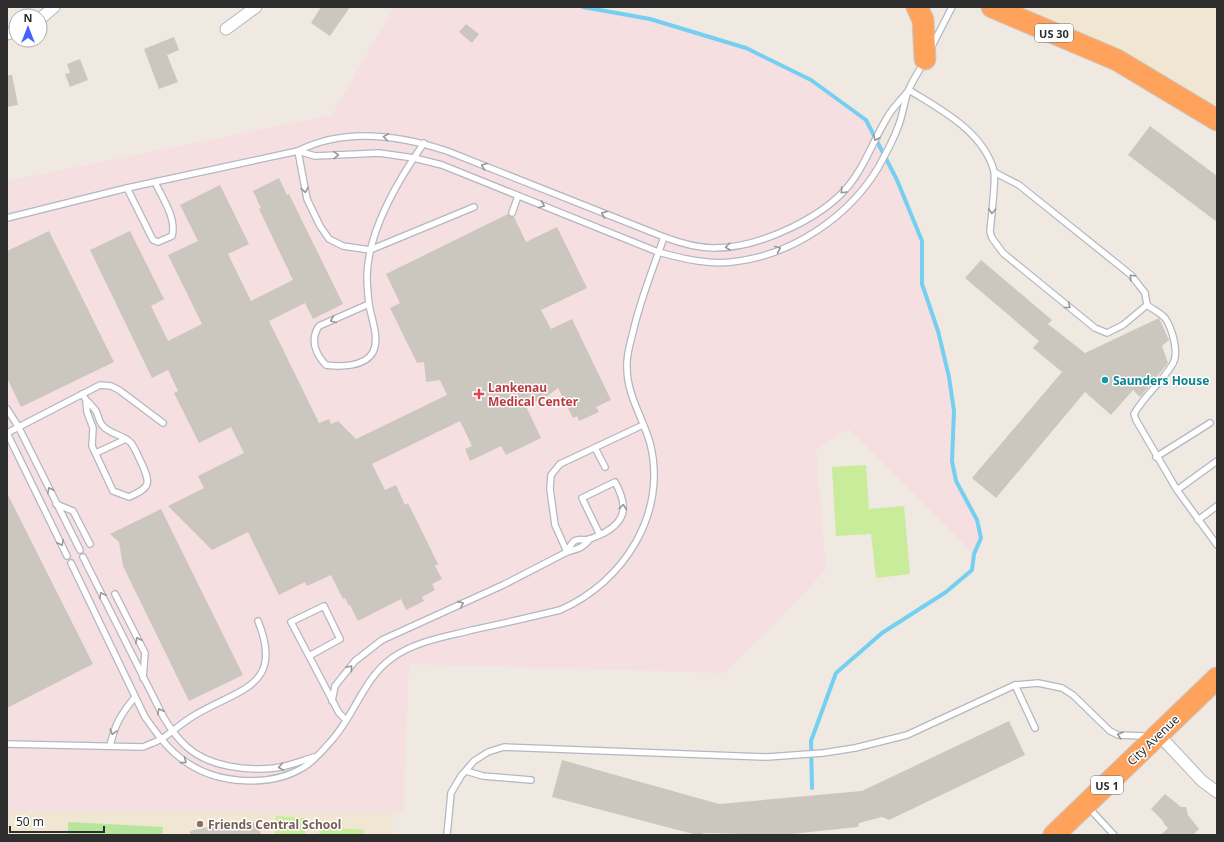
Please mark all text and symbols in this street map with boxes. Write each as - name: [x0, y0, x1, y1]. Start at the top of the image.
- north arrow: [8, 8, 48, 48]
- text: N: [24, 10, 32, 25]
- road number: US 30: [1035, 24, 1073, 42]
- one-way arrow: [382, 133, 389, 142]
- one-way arrow: [874, 134, 881, 141]
- one-way arrow: [333, 151, 339, 160]
- one-way arrow: [480, 162, 487, 170]
- one-way arrow: [300, 186, 309, 193]
- one-way arrow: [840, 186, 848, 194]
- one-way arrow: [538, 201, 545, 209]
- one-way arrow: [987, 208, 996, 214]
- one-way arrow: [601, 210, 608, 218]
- one-way arrow: [725, 242, 731, 251]
- one-way arrow: [775, 246, 782, 254]
- one-way arrow: [1129, 274, 1137, 282]
- one-way arrow: [1064, 301, 1071, 308]
- one-way arrow: [329, 315, 336, 323]
- place label: Saunders House: [1113, 372, 1209, 389]
- marker: Saunders House: [1100, 375, 1110, 385]
- place label: Lankenau Medical Center: [488, 379, 579, 410]
- marker: Lankenau Medical Center: [473, 388, 485, 400]
- one-way arrow: [47, 487, 54, 494]
- one-way arrow: [618, 504, 627, 510]
- one-way arrow: [56, 539, 64, 547]
- one-way arrow: [99, 591, 107, 599]
- one-way arrow: [457, 601, 465, 609]
- one-way arrow: [136, 637, 143, 645]
- one-way arrow: [345, 665, 352, 672]
- one-way arrow: [157, 708, 165, 715]
- street label: City Avenue: [1123, 711, 1183, 769]
- one-way arrow: [109, 728, 118, 735]
- one-way arrow: [1117, 731, 1124, 740]
- one-way arrow: [180, 756, 187, 763]
- one-way arrow: [278, 762, 284, 771]
- road number: US 1: [1091, 776, 1123, 794]
- scale bar: [10, 808, 104, 834]
- text: 50 m: [16, 813, 44, 830]
- place label: Friends Central School: [208, 816, 341, 833]
- marker: Friends Central School: [195, 819, 205, 829]

